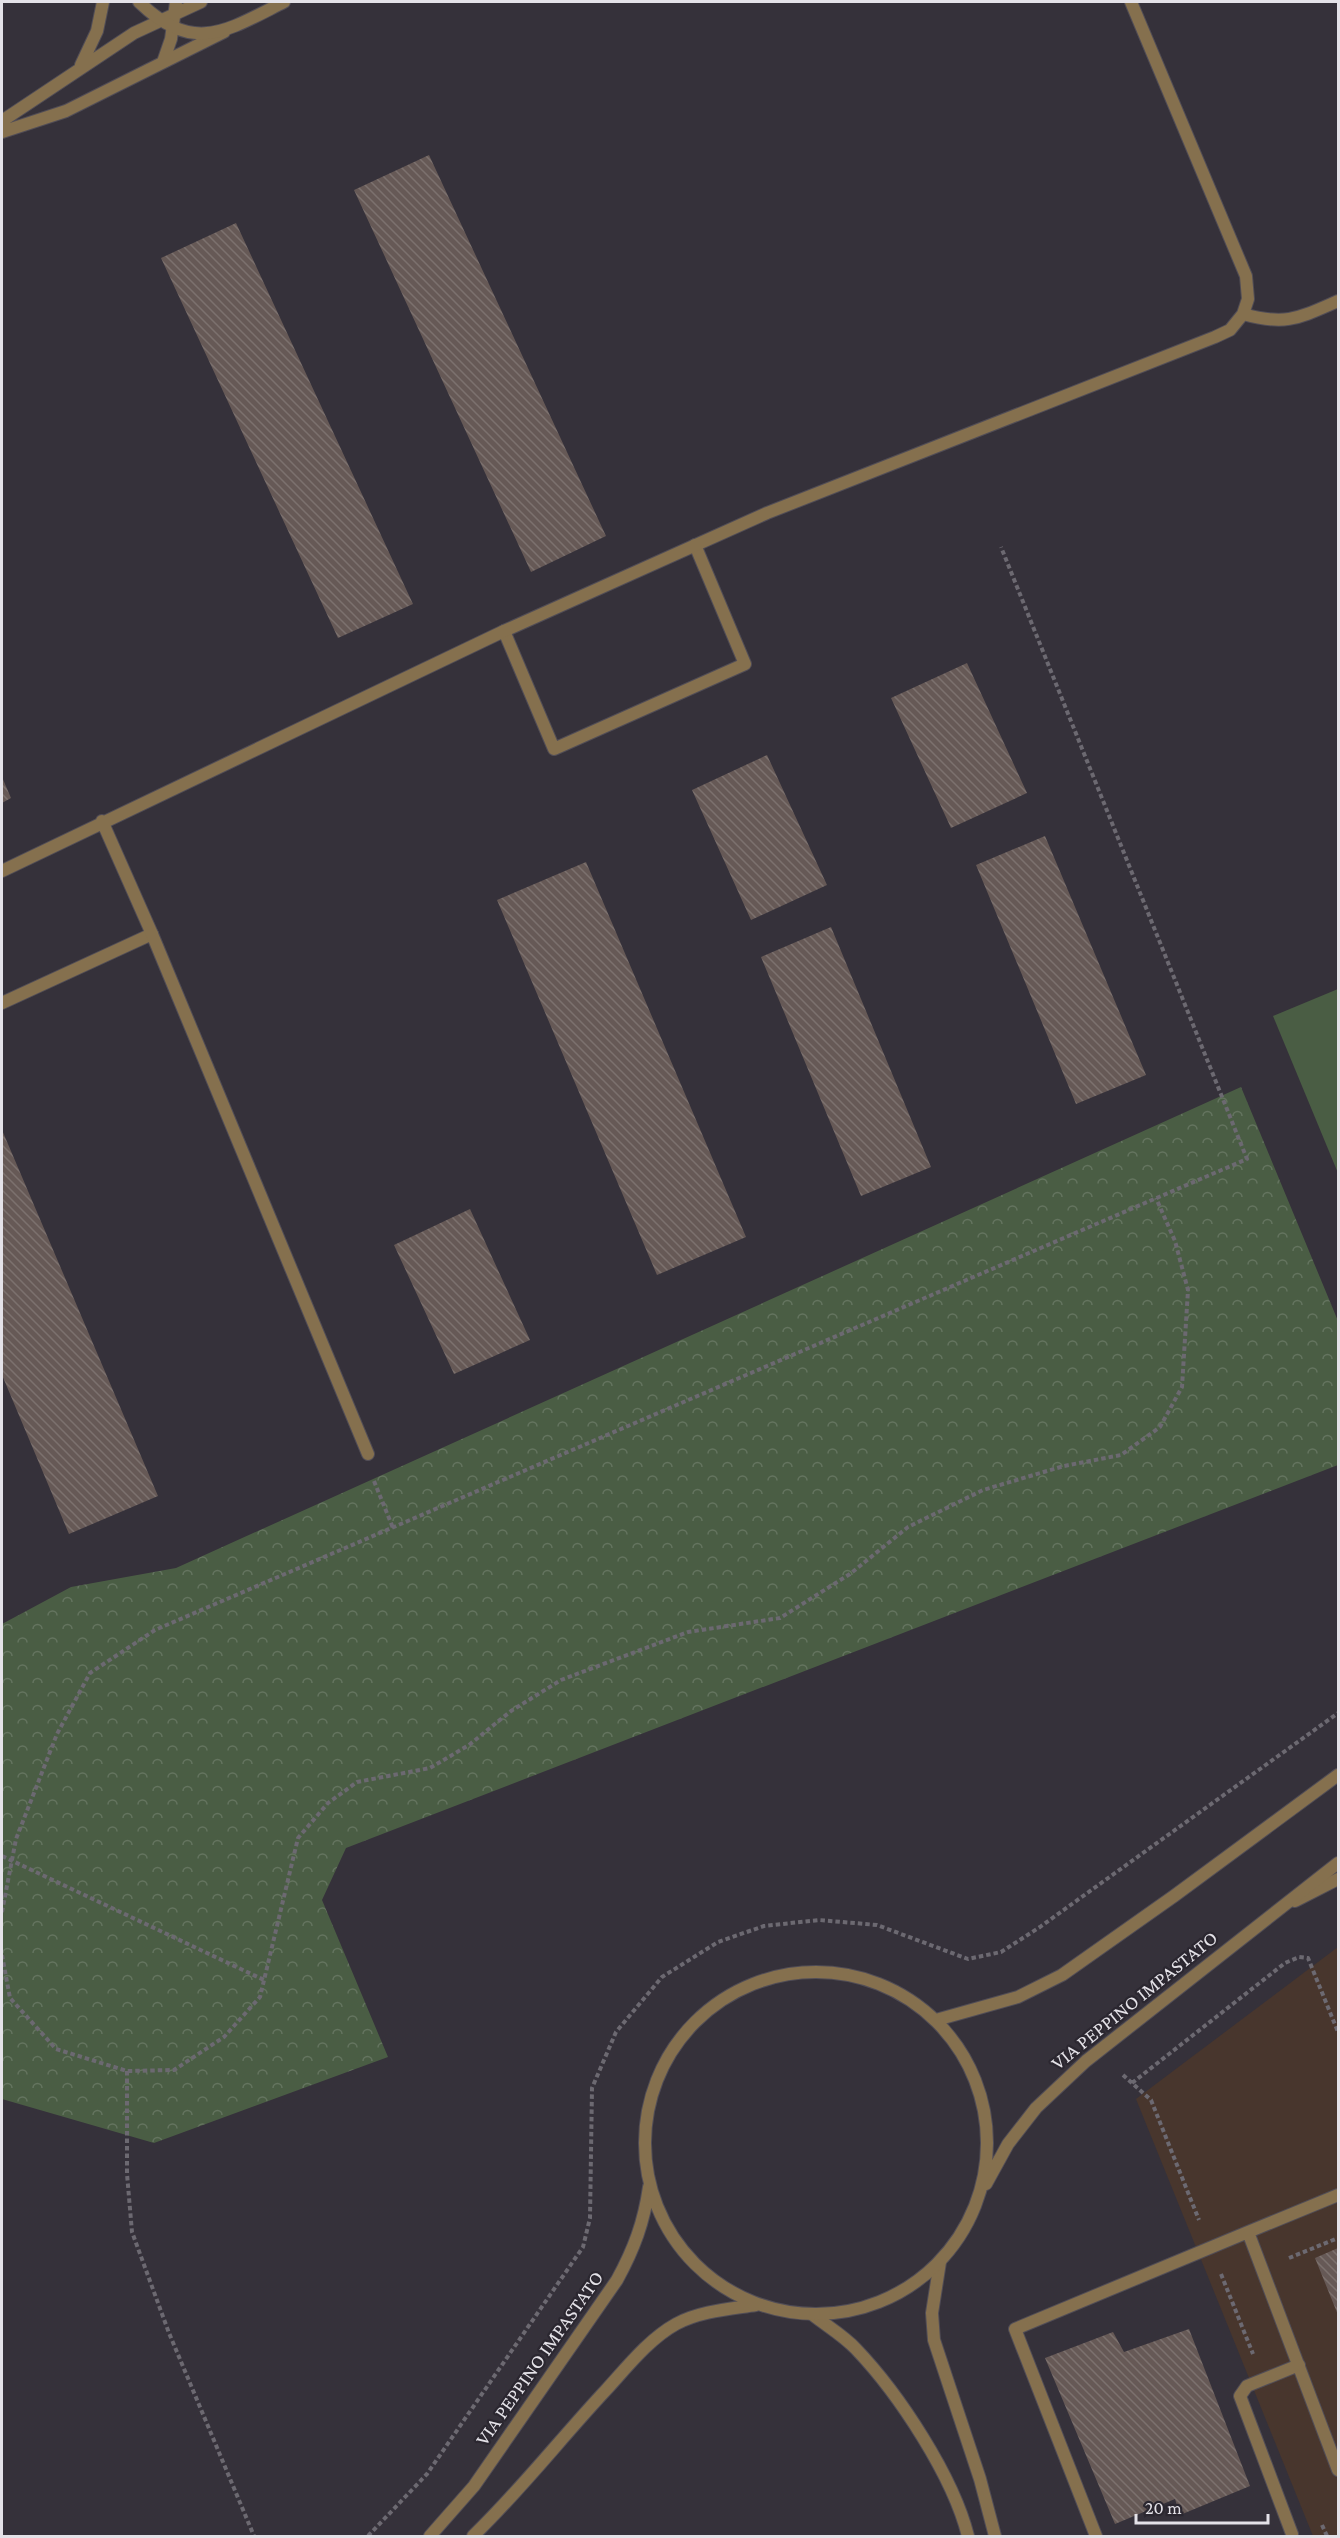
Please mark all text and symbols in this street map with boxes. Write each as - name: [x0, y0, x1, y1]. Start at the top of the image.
- street label: VIA PEPPINO IMPASTATO: [1046, 1926, 1222, 2074]
- street label: VIA PEPPINO IMPASTATO: [470, 2267, 608, 2449]
- scale bar: [1136, 2487, 1268, 2525]
- text: 20 m: [1145, 2498, 1182, 2518]

